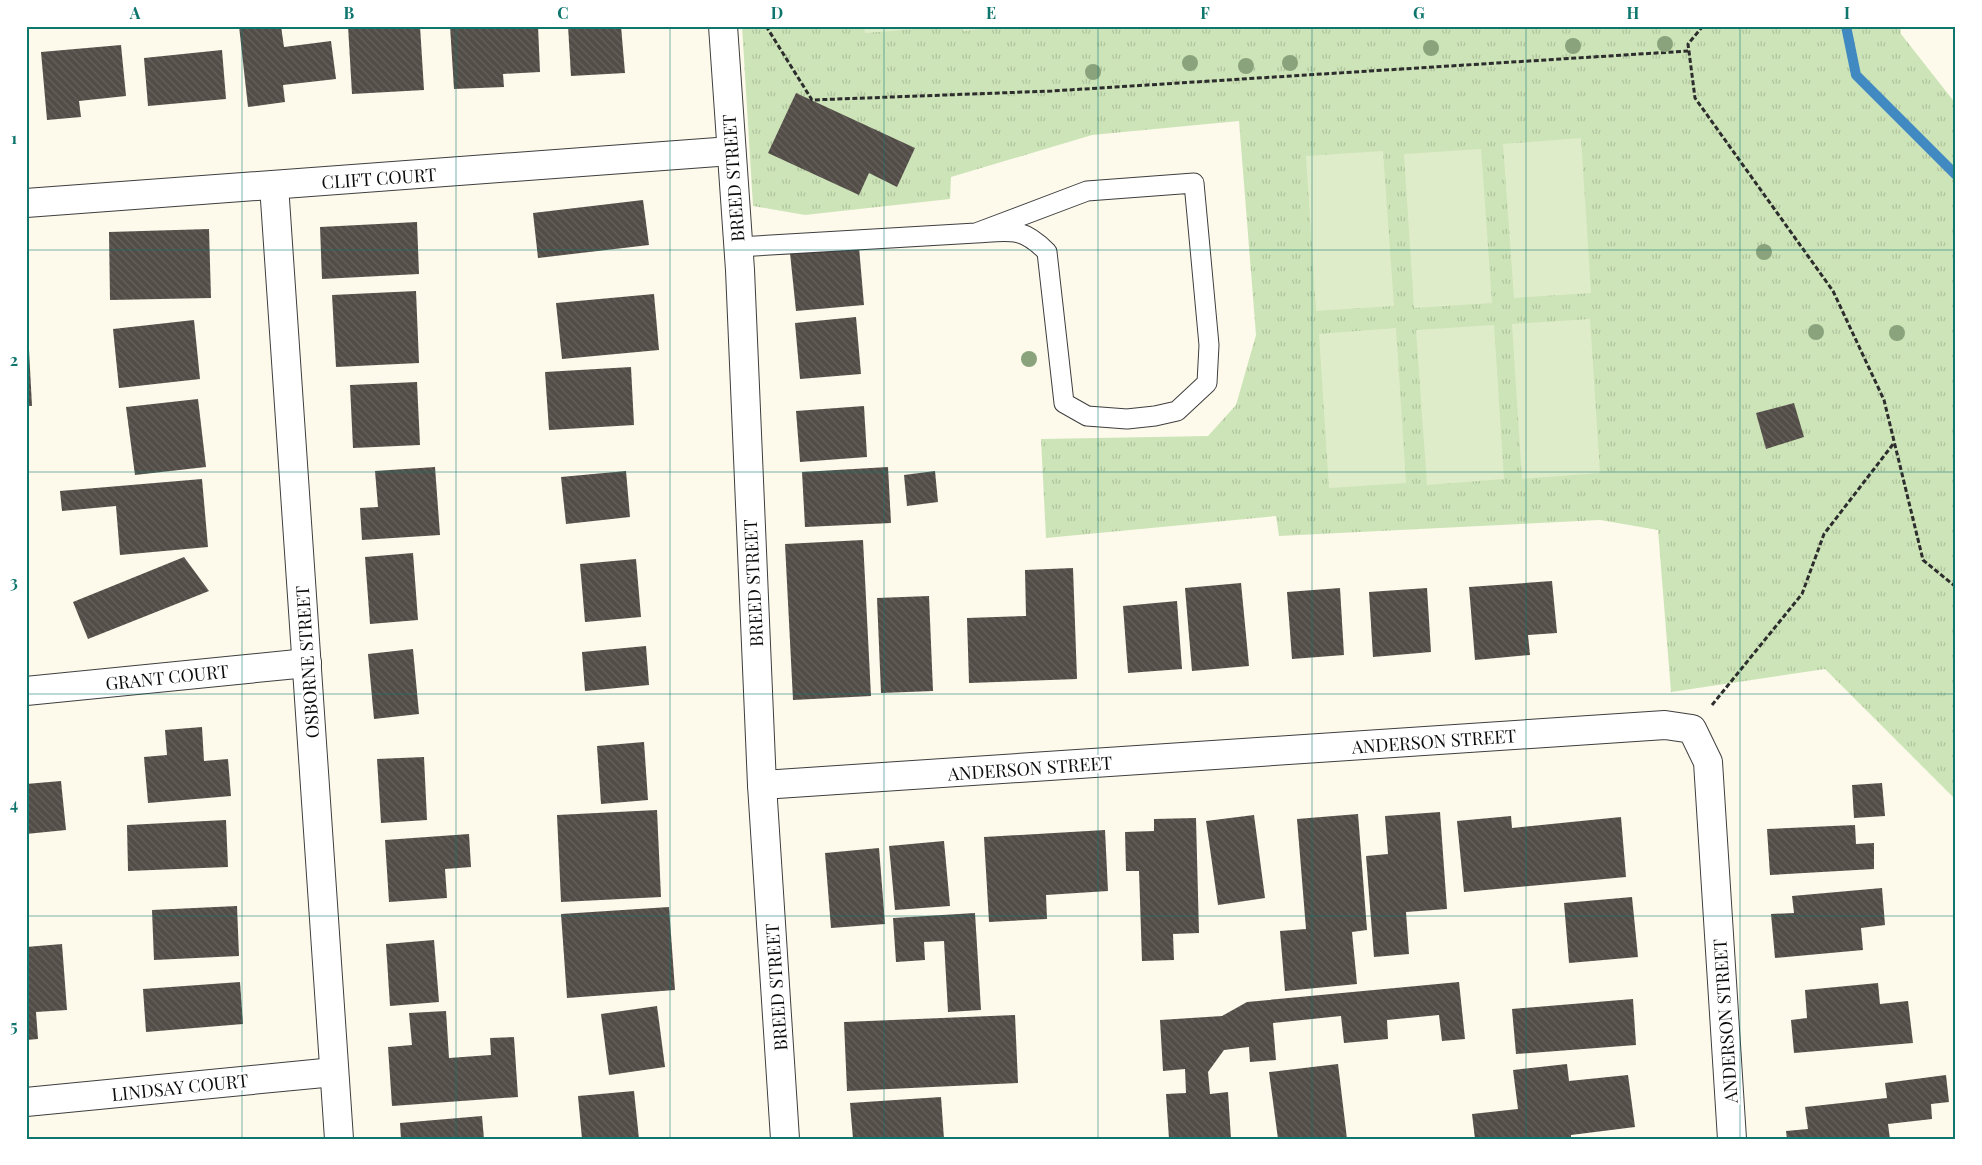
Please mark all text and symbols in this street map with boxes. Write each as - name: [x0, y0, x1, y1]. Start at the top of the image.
- text: A: [129, 2, 141, 23]
- text: B: [344, 2, 355, 23]
- text: C: [557, 2, 569, 23]
- text: D: [771, 2, 783, 23]
- text: E: [986, 2, 996, 23]
- text: F: [1200, 2, 1210, 23]
- text: G: [1413, 2, 1425, 23]
- text: H: [1627, 2, 1640, 23]
- text: I: [1844, 2, 1850, 23]
- street label: BREED STREET: [717, 113, 749, 243]
- text: 1: [11, 127, 17, 148]
- street label: CLIFT COURT: [321, 162, 437, 194]
- text: 2: [10, 349, 18, 370]
- street label: BREED STREET: [738, 519, 768, 647]
- text: 3: [10, 571, 18, 592]
- street label: OSBORNE STREET: [290, 585, 324, 739]
- street label: GRANT COURT: [104, 659, 230, 695]
- street label: ANDERSON STREET: [1350, 723, 1517, 759]
- street label: ANDERSON STREET: [946, 750, 1113, 786]
- text: 4: [10, 793, 18, 814]
- street label: BREED STREET: [760, 922, 792, 1052]
- street label: ANDERSON STREET: [1707, 938, 1743, 1105]
- text: 5: [10, 1015, 18, 1036]
- street label: LINDSAY COURT: [110, 1068, 250, 1106]

